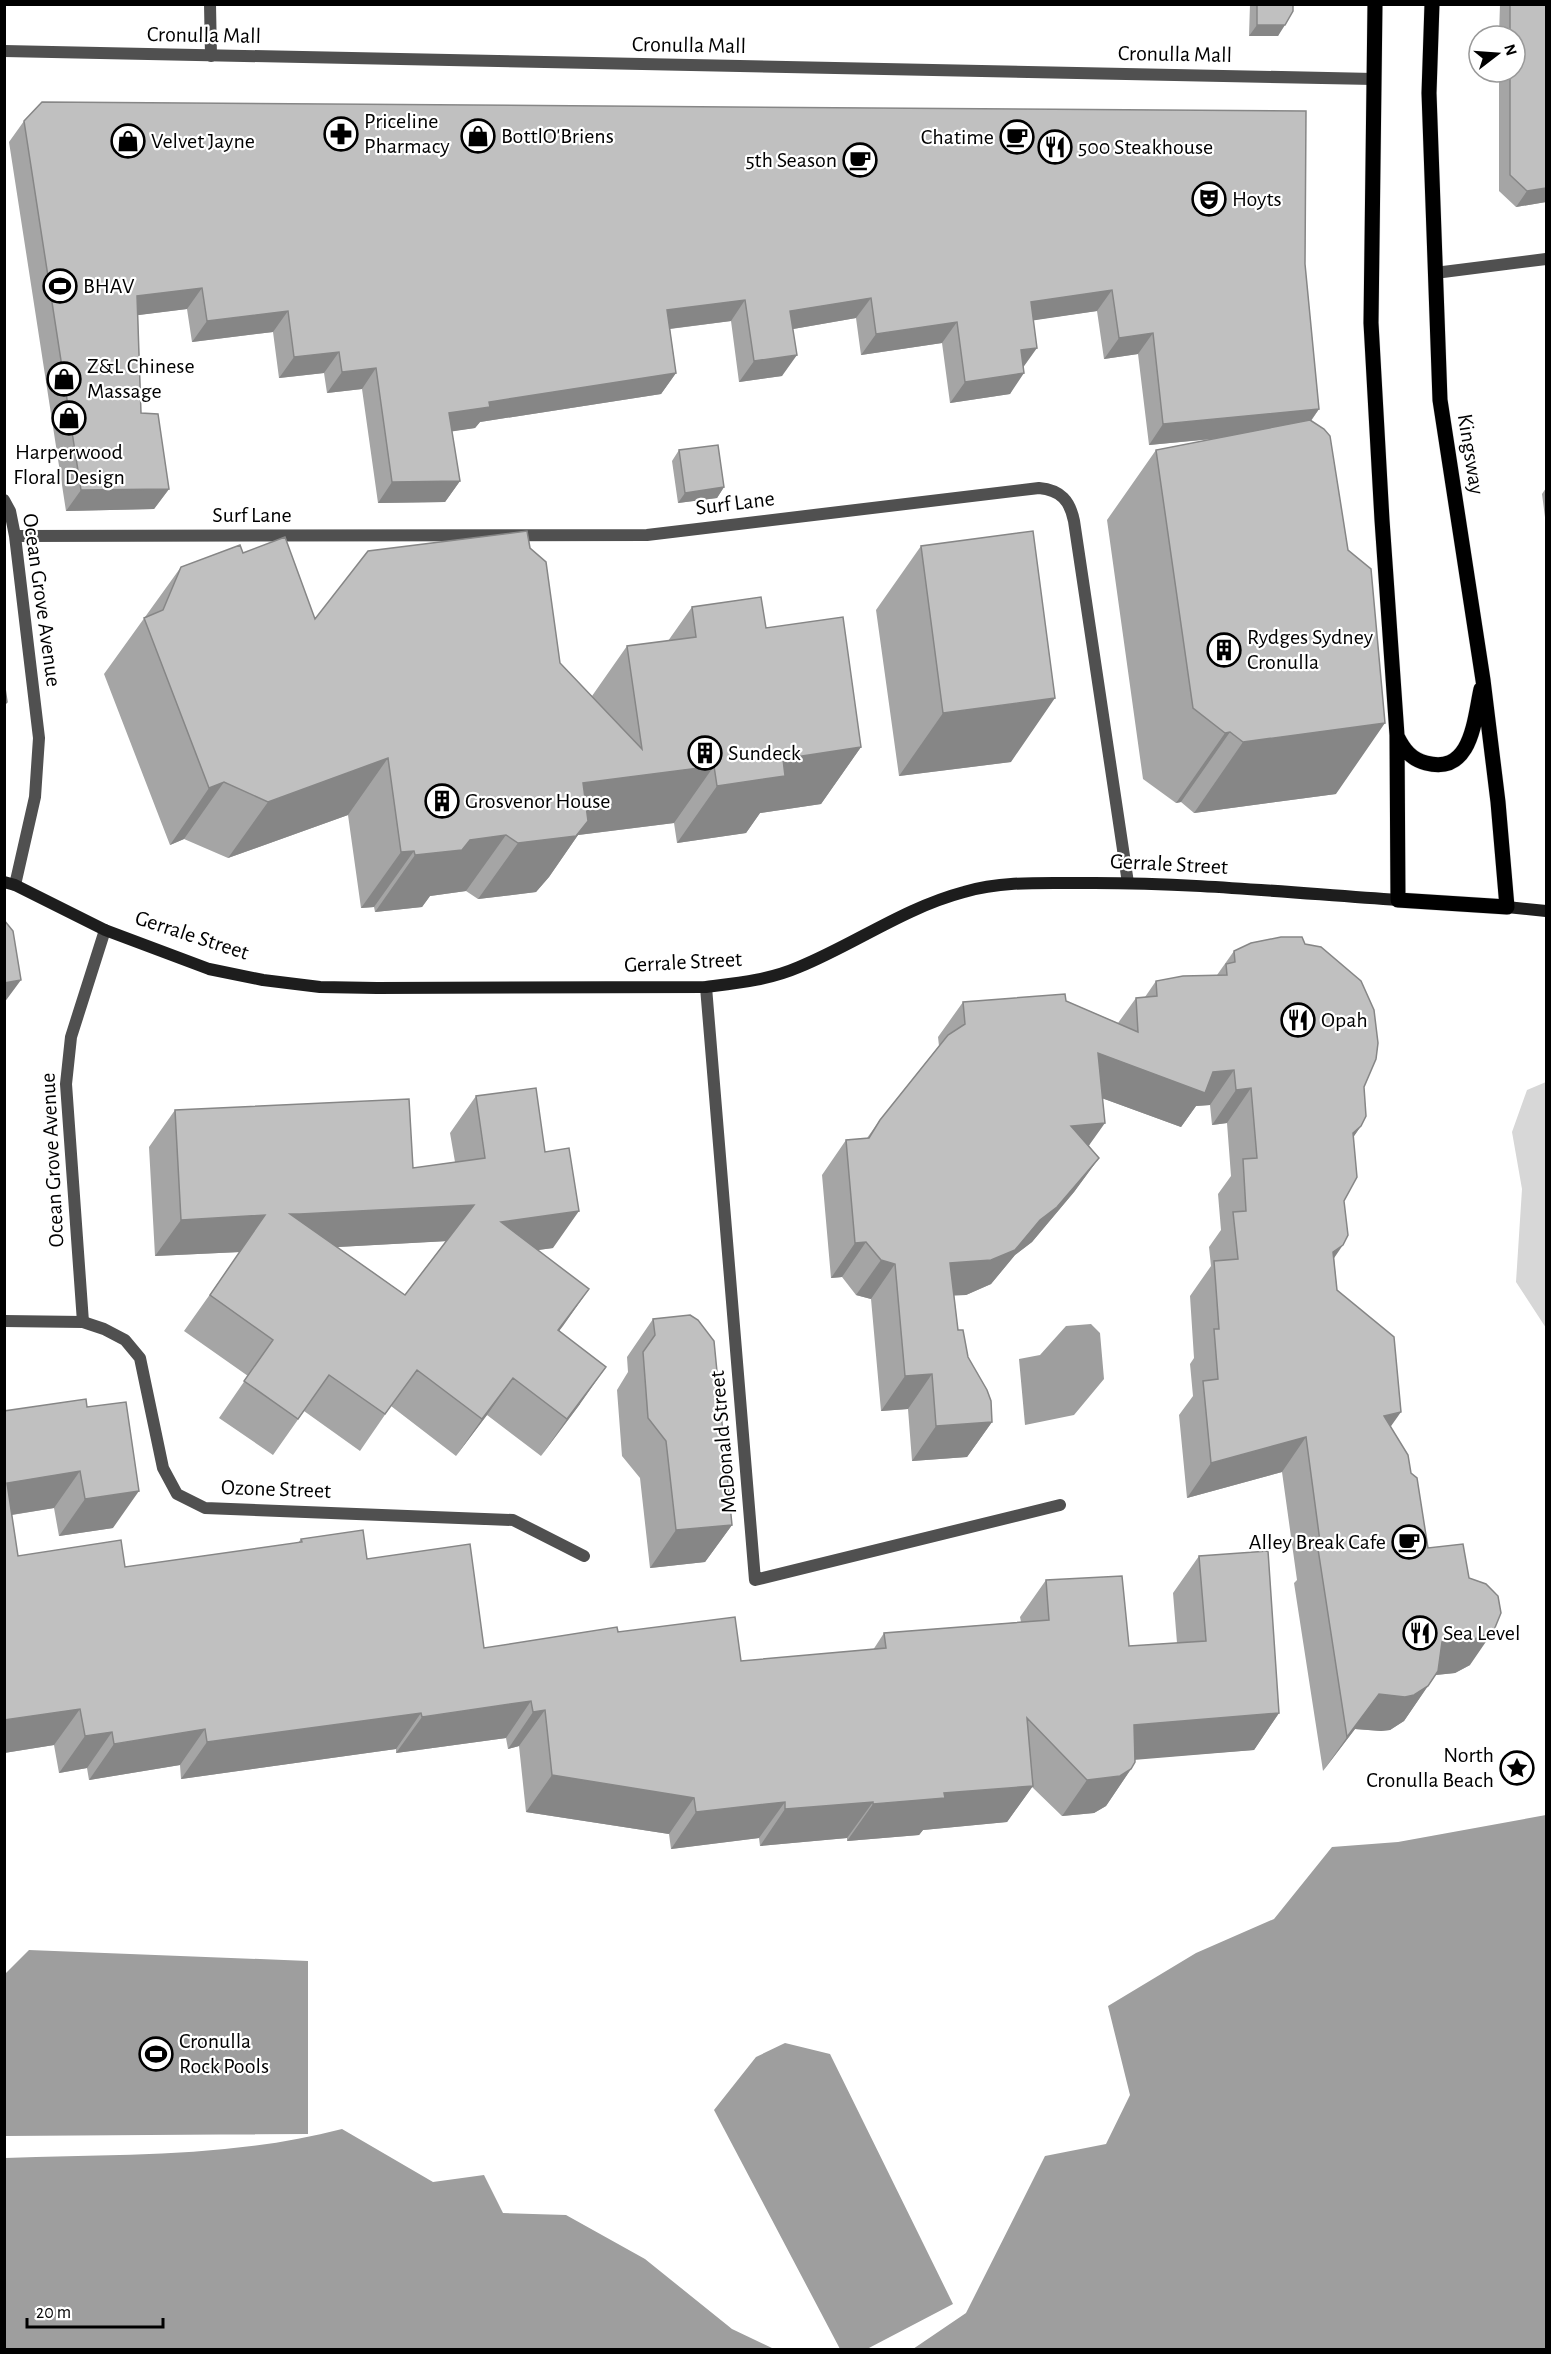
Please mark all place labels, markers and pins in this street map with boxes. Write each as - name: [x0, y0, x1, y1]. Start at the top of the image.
- place label: Priceline Pharmacy: [364, 110, 450, 157]
- pharmacy icon: Priceline Pharmacy: [323, 116, 359, 152]
- shop icon: BottlO'Briens: [460, 118, 496, 154]
- cafe icon: Chatime: [999, 119, 1035, 155]
- shop icon: Velvet Jayne: [110, 123, 146, 159]
- place label: BottlO'Briens: [501, 125, 614, 147]
- place label: Chatime: [921, 126, 994, 148]
- restaurant icon: 500 Steakhouse: [1037, 129, 1073, 165]
- place label: Velvet Jayne: [151, 130, 255, 152]
- place label: 500 Steakhouse: [1078, 136, 1213, 158]
- cafe icon: 5th Season: [842, 142, 878, 178]
- place label: 5th Season: [745, 149, 837, 171]
- theatre icon: Hoyts: [1191, 181, 1227, 217]
- place label: Hoyts: [1232, 188, 1282, 210]
- sports icon: BHAV: [42, 268, 78, 304]
- place label: BHAV: [83, 275, 135, 297]
- place label: Z&L Chinese Massage: [87, 355, 195, 402]
- shop icon: Z&L Chinese Massage: [46, 361, 82, 397]
- shop icon: Harperwood Floral Design: [51, 400, 87, 436]
- place label: Harperwood Floral Design: [13, 441, 125, 488]
- place label: Rydges Sydney Cronulla: [1247, 626, 1374, 673]
- building icon: Rydges Sydney Cronulla: [1206, 632, 1242, 668]
- building icon: Sundeck: [687, 735, 723, 771]
- place label: Sundeck: [728, 742, 801, 764]
- building icon: Grosvenor House: [424, 783, 460, 819]
- place label: Grosvenor House: [465, 790, 611, 812]
- restaurant icon: Opah: [1280, 1002, 1316, 1038]
- place label: Opah: [1321, 1009, 1368, 1031]
- cafe icon: Alley Break Cafe: [1391, 1524, 1427, 1560]
- place label: Alley Break Cafe: [1249, 1531, 1386, 1553]
- restaurant icon: Sea Level: [1402, 1615, 1438, 1651]
- place label: Sea Level: [1443, 1622, 1520, 1644]
- place label: North Cronulla Beach: [1366, 1744, 1494, 1791]
- place icon: North Cronulla Beach: [1499, 1750, 1535, 1786]
- place label: Cronulla Rock Pools: [179, 2030, 269, 2077]
- sports icon: Cronulla Rock Pools: [138, 2036, 174, 2072]

